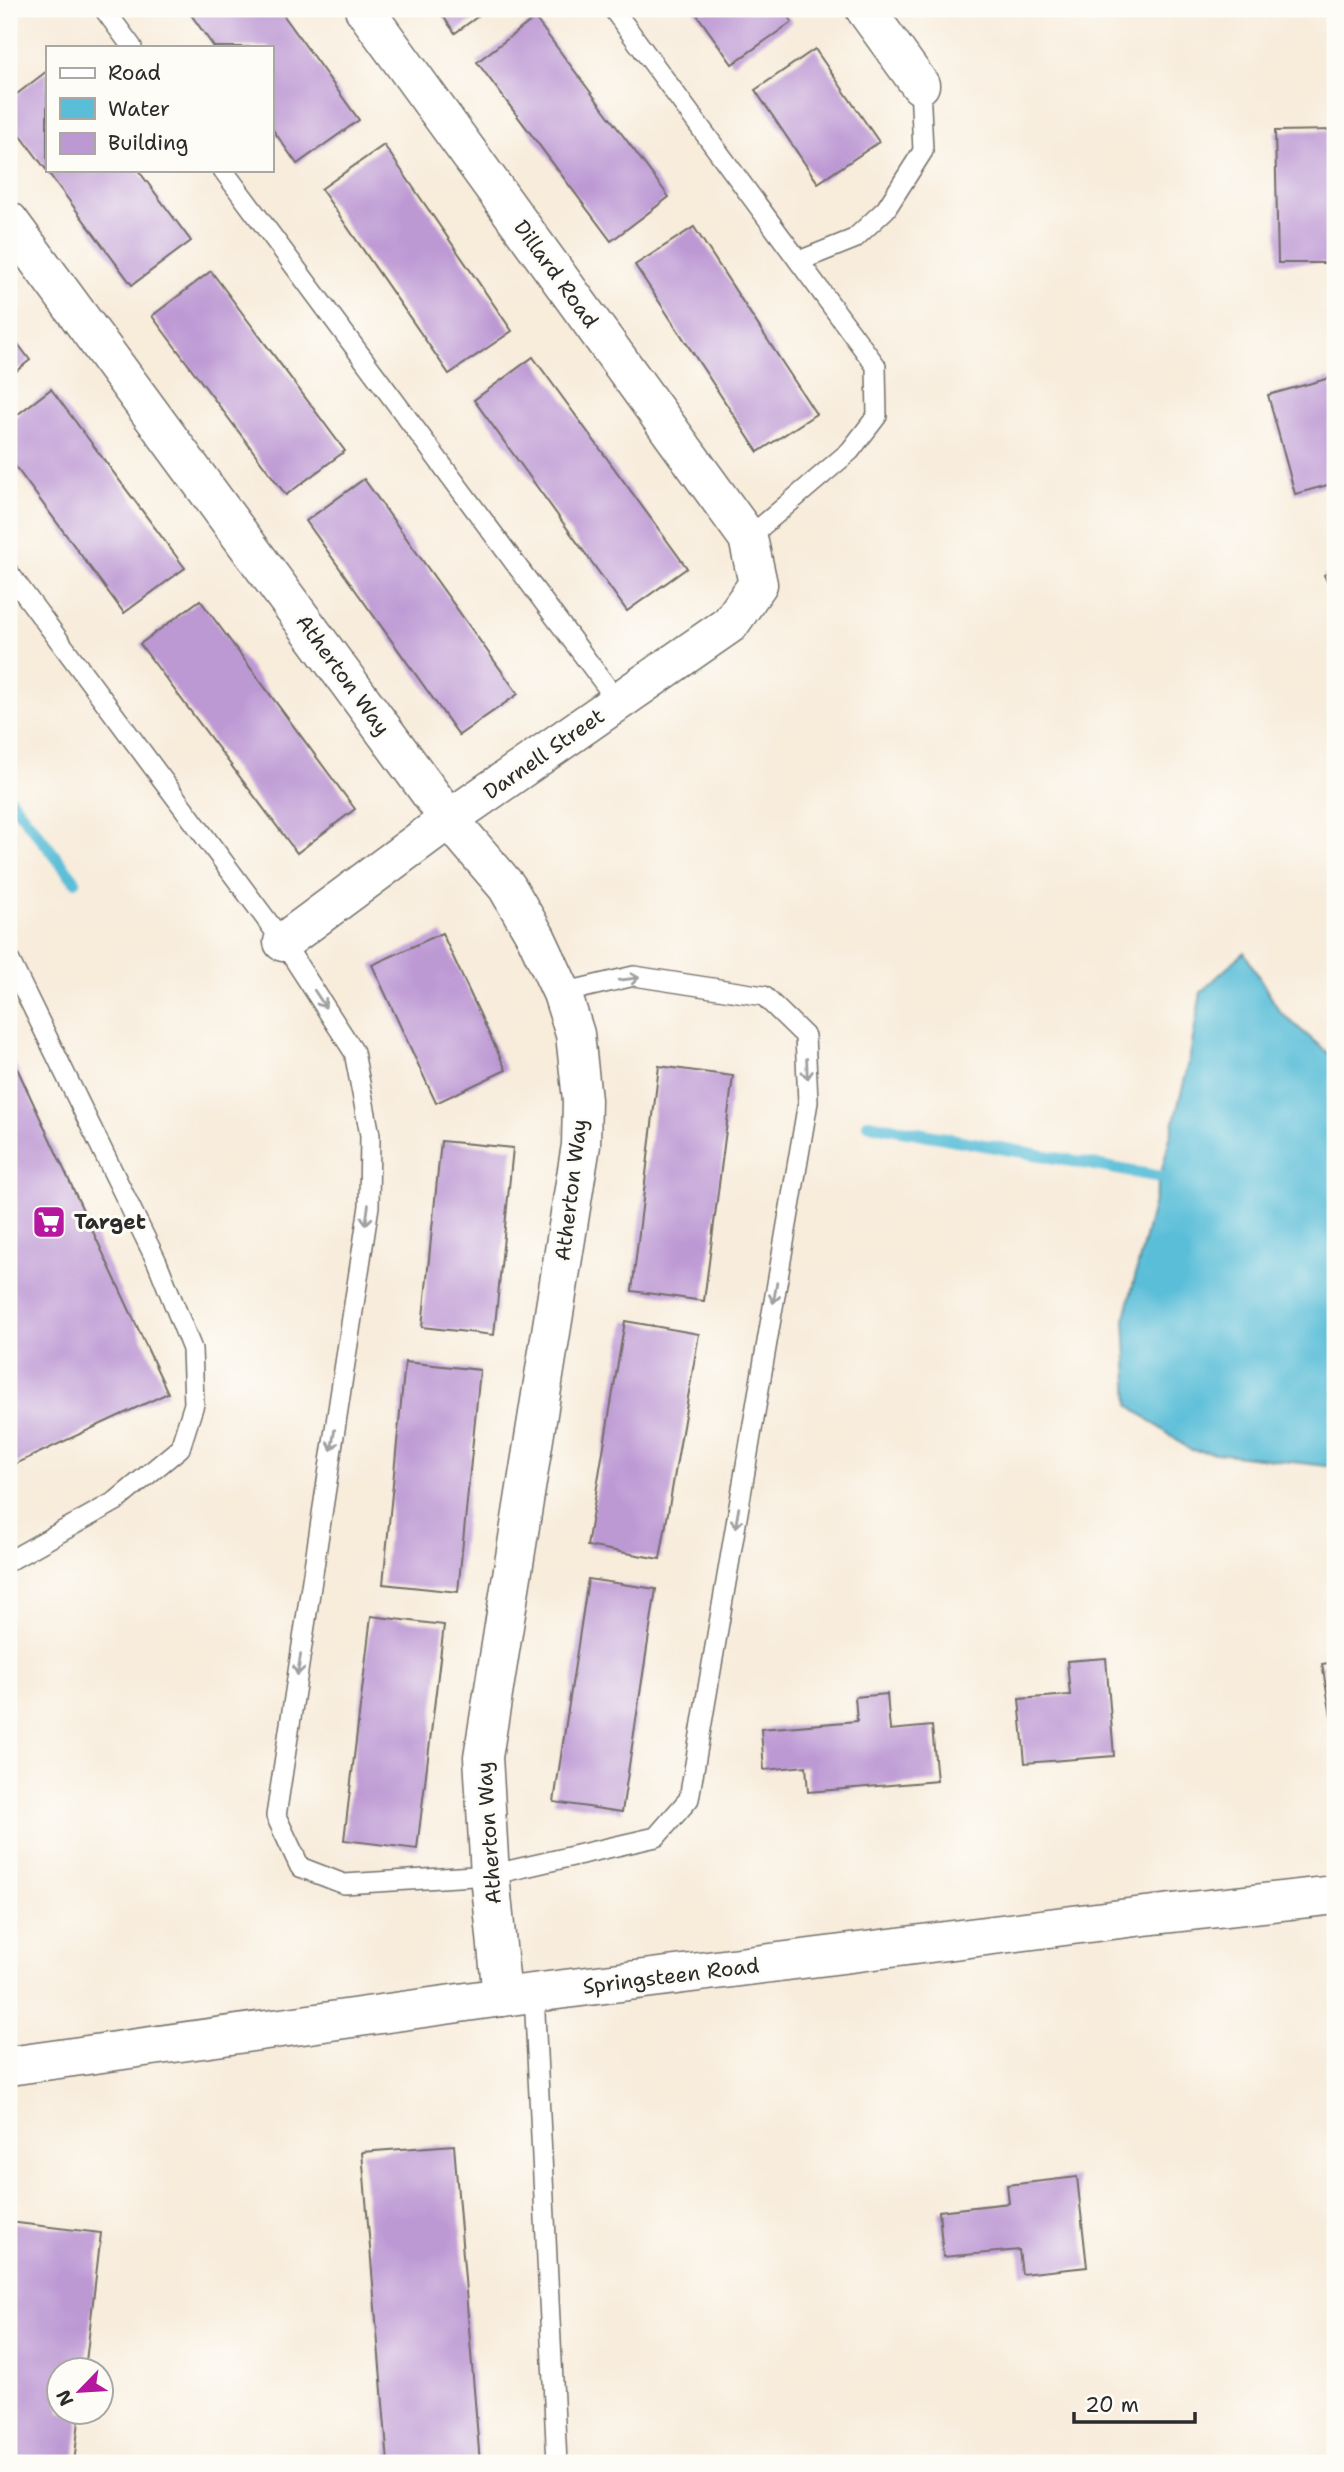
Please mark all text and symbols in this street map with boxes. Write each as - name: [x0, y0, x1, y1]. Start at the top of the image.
- legend: [46, 46, 273, 172]
- text: Road: [108, 59, 161, 87]
- text: Water: [108, 95, 170, 123]
- text: Building: [108, 129, 188, 157]
- street label: Dillard Road: [507, 214, 605, 334]
- street label: Atherton Way: [290, 609, 396, 741]
- street label: Darnell Street: [478, 702, 610, 806]
- one-way arrow: [617, 972, 640, 985]
- one-way arrow: [312, 989, 327, 1008]
- one-way arrow: [800, 1057, 813, 1080]
- street label: Atherton Way: [548, 1117, 594, 1263]
- supermarket icon: Target: [30, 1203, 68, 1241]
- one-way arrow: [360, 1203, 373, 1226]
- place label: Target: [74, 1208, 146, 1236]
- one-way arrow: [768, 1282, 781, 1304]
- one-way arrow: [326, 1428, 339, 1451]
- one-way arrow: [730, 1506, 743, 1529]
- one-way arrow: [292, 1653, 305, 1676]
- street label: Atherton Way: [470, 1761, 508, 1905]
- street label: Springsteen Road: [581, 1951, 761, 2001]
- north arrow: [46, 2356, 116, 2426]
- scale bar: [1074, 2381, 1195, 2425]
- text: N: [51, 2386, 80, 2410]
- text: 20 m: [1085, 2391, 1139, 2419]

